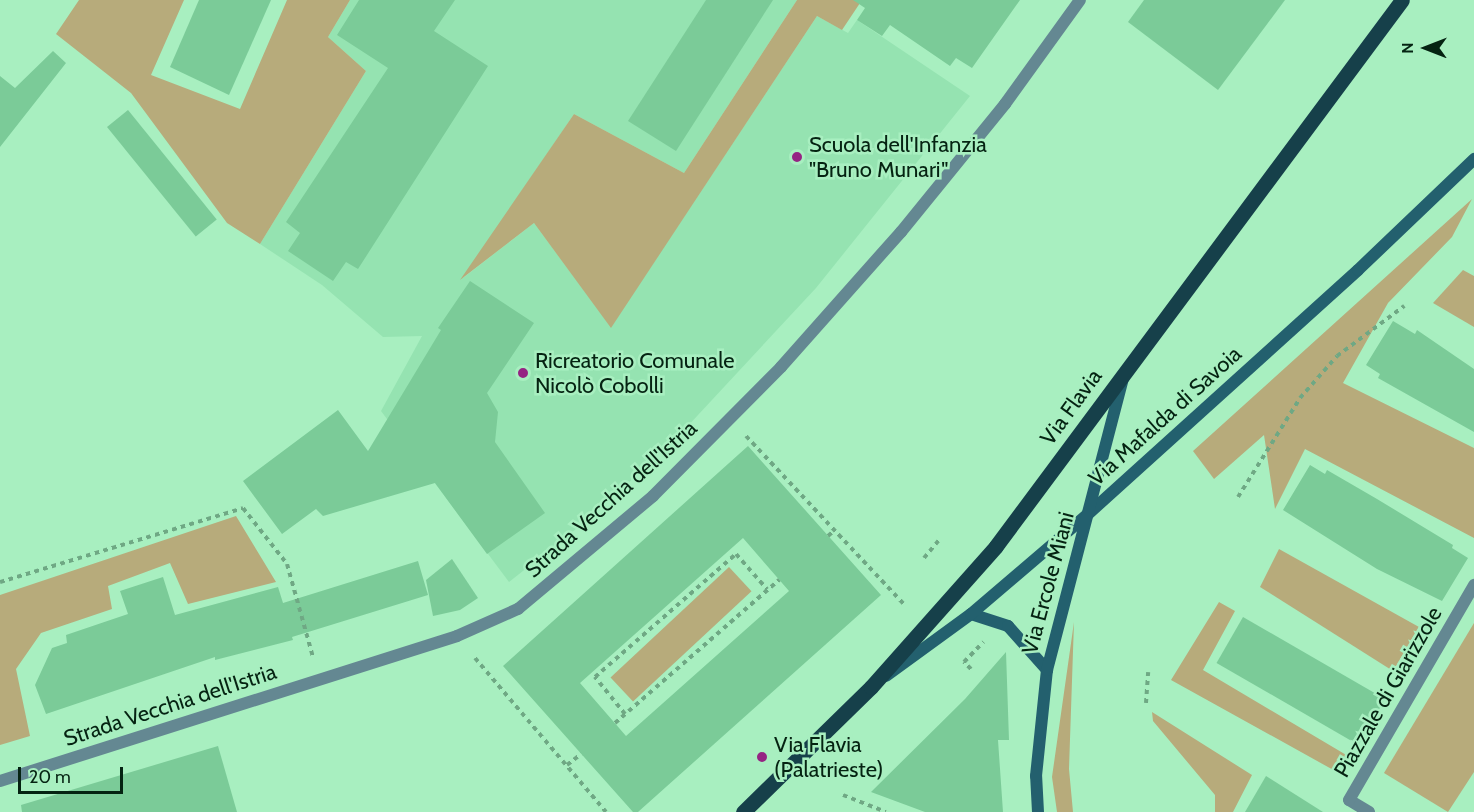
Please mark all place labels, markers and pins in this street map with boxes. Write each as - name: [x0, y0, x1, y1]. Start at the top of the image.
- place label: Scuola dell'Infanzia "Bruno Munari": [809, 131, 987, 182]
- marker: Scuola dell'Infanzia "Bruno Munari": [790, 150, 804, 164]
- place label: Ricreatorio Comunale Nicolò Cobolli: [535, 347, 734, 398]
- marker: Ricreatorio Comunale Nicolò Cobolli: [516, 366, 530, 380]
- place label: Via Flavia (Palatrieste): [774, 731, 883, 782]
- marker: Via Flavia (Palatrieste): [755, 750, 769, 764]

